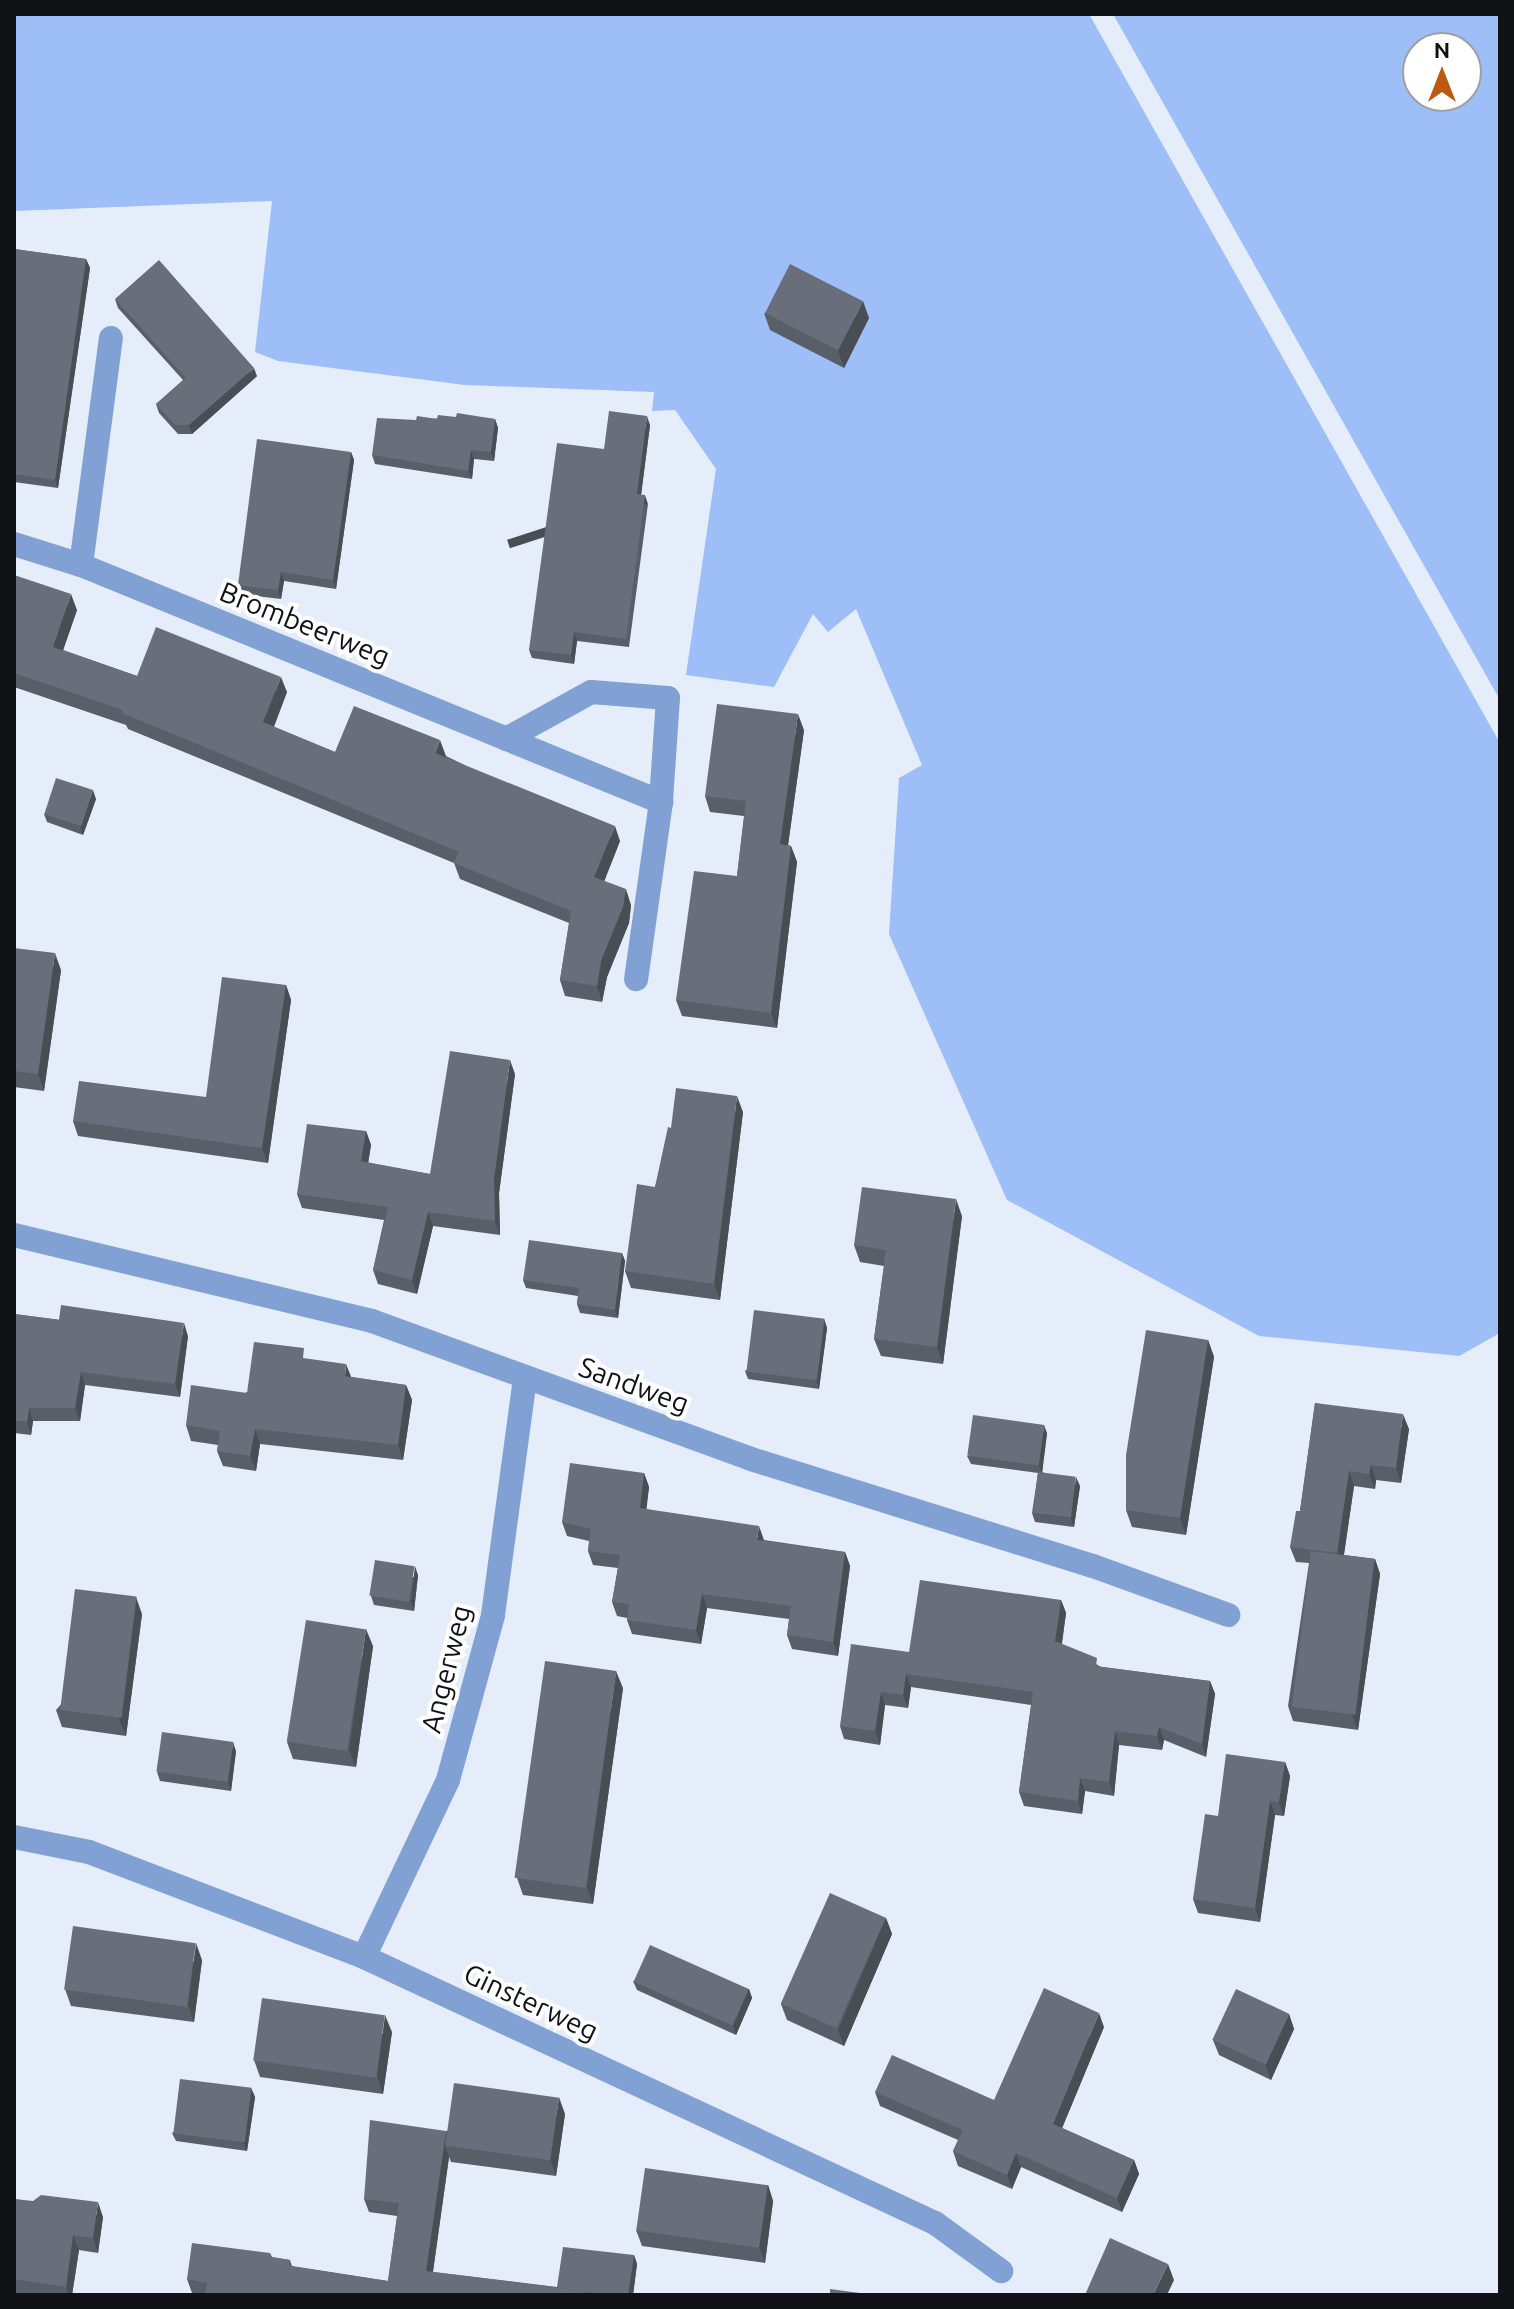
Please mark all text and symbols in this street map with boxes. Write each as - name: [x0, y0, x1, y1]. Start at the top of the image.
- north arrow: [1402, 32, 1482, 112]
- text: N: [1434, 37, 1450, 62]
- street label: Brombeerweg: [215, 575, 395, 673]
- street label: Sandweg: [574, 1350, 694, 1420]
- street label: Angerweg: [414, 1602, 478, 1736]
- street label: Ginsterweg: [458, 1956, 604, 2048]

